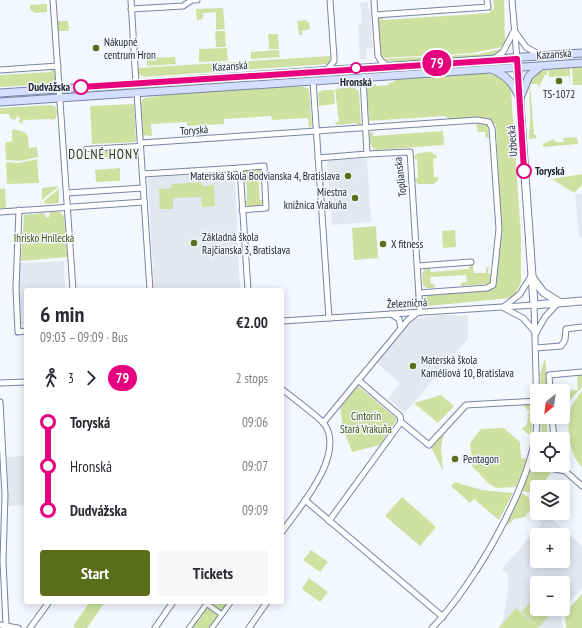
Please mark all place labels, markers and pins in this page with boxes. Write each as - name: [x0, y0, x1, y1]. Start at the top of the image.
- place label: Nákupné centrum Hron: [104, 35, 156, 62]
- marker: Nákupné centrum Hron: [91, 43, 101, 53]
- marker: Hronská: [350, 62, 362, 74]
- place label: Hronská: [340, 75, 372, 89]
- marker: TS-1072: [554, 76, 564, 86]
- marker: Dudvážska: [73, 79, 89, 95]
- place label: Dudvážska: [28, 80, 70, 94]
- place label: TS-1072: [543, 87, 575, 101]
- marker: Toryská: [516, 163, 532, 179]
- place label: Toryská: [535, 164, 565, 178]
- place label: Materská škola Bodvianska 4, Bratislava: [190, 169, 340, 183]
- marker: Materská škola Bodvianska 4, Bratislava: [343, 171, 353, 181]
- place label: Miestna knižnica Vrakuňa: [284, 185, 347, 212]
- marker: Miestna knižnica Vrakuňa: [350, 193, 360, 203]
- place label: Základná škola Rajčianska 3, Bratislava: [202, 230, 290, 257]
- place label: X fitness: [391, 237, 423, 251]
- marker: Základná škola Rajčianska 3, Bratislava: [189, 238, 199, 248]
- marker: X fitness: [378, 239, 388, 249]
- place label: Materská škola Kaméliová 10, Bratislava: [421, 353, 514, 380]
- marker: Materská škola Kaméliová 10, Bratislava: [408, 361, 418, 371]
- place label: Pentagon: [463, 452, 499, 466]
- marker: Pentagon: [450, 454, 460, 464]

